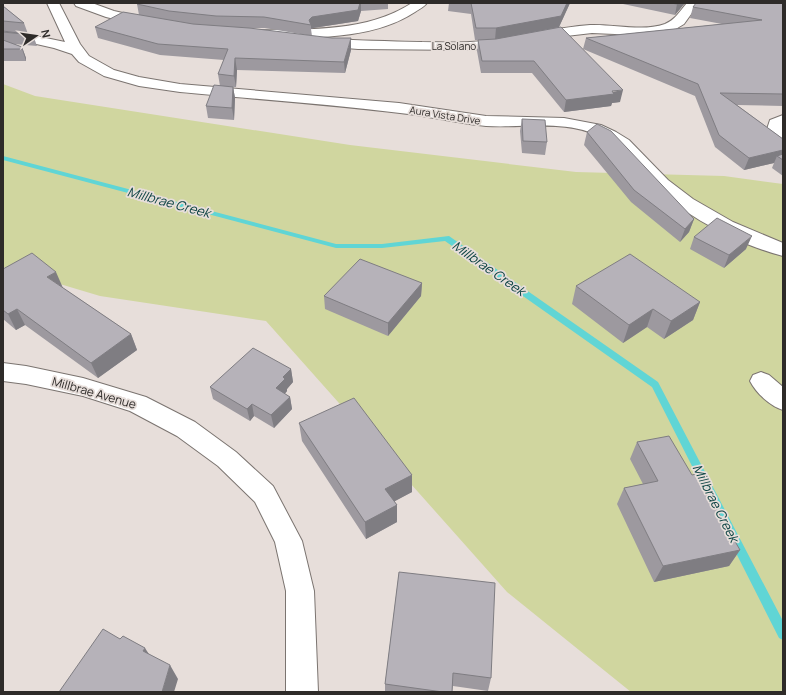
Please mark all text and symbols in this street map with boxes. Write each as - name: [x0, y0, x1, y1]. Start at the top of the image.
- north arrow: [16, 16, 56, 56]
- text: N: [38, 28, 54, 39]
- street label: La Solano: [432, 39, 476, 53]
- street label: Aura Vista Drive: [409, 102, 482, 128]
- water label: Millbrae Creek: [126, 182, 215, 222]
- water label: Millbrae Creek: [449, 236, 531, 301]
- street label: Millbrae Avenue: [50, 372, 138, 413]
- water label: Millbrae Creek: [689, 461, 744, 547]

